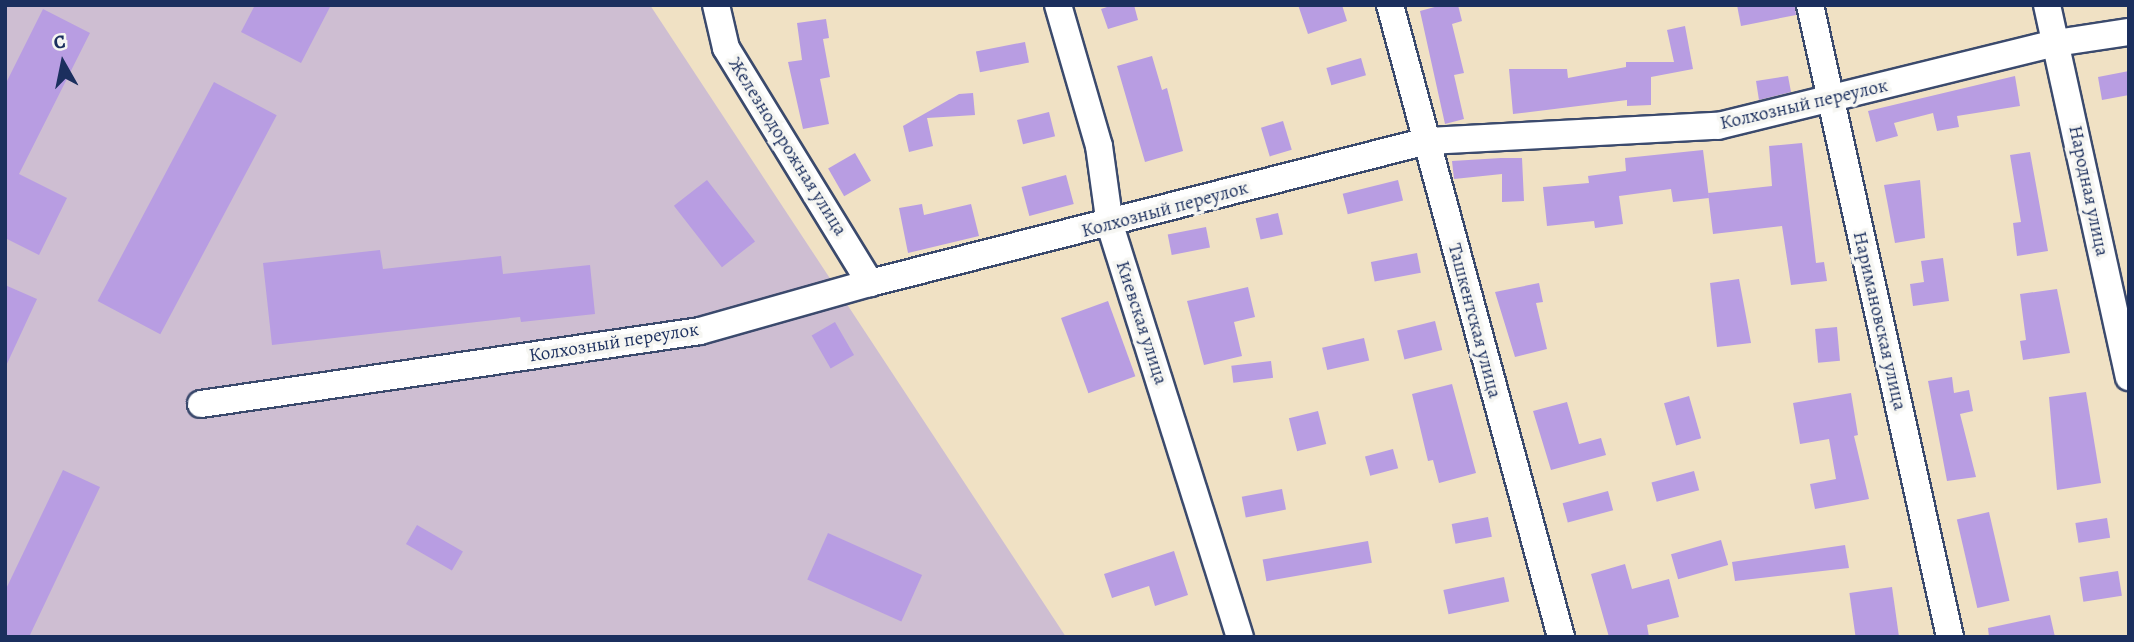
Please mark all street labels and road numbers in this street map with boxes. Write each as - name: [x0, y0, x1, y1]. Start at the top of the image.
- street label: Железнодорожная улица: [723, 54, 851, 240]
- street label: Колхозный переулок: [1718, 75, 1890, 135]
- street label: Народная улица: [2063, 124, 2113, 258]
- street label: Колхозный переулок: [1079, 177, 1251, 243]
- street label: Наримановская улица: [1847, 229, 1911, 413]
- street label: Ташкентская улица: [1442, 241, 1506, 401]
- street label: Киевская улица: [1110, 258, 1172, 388]
- street label: Колхозный переулок: [527, 318, 701, 368]

